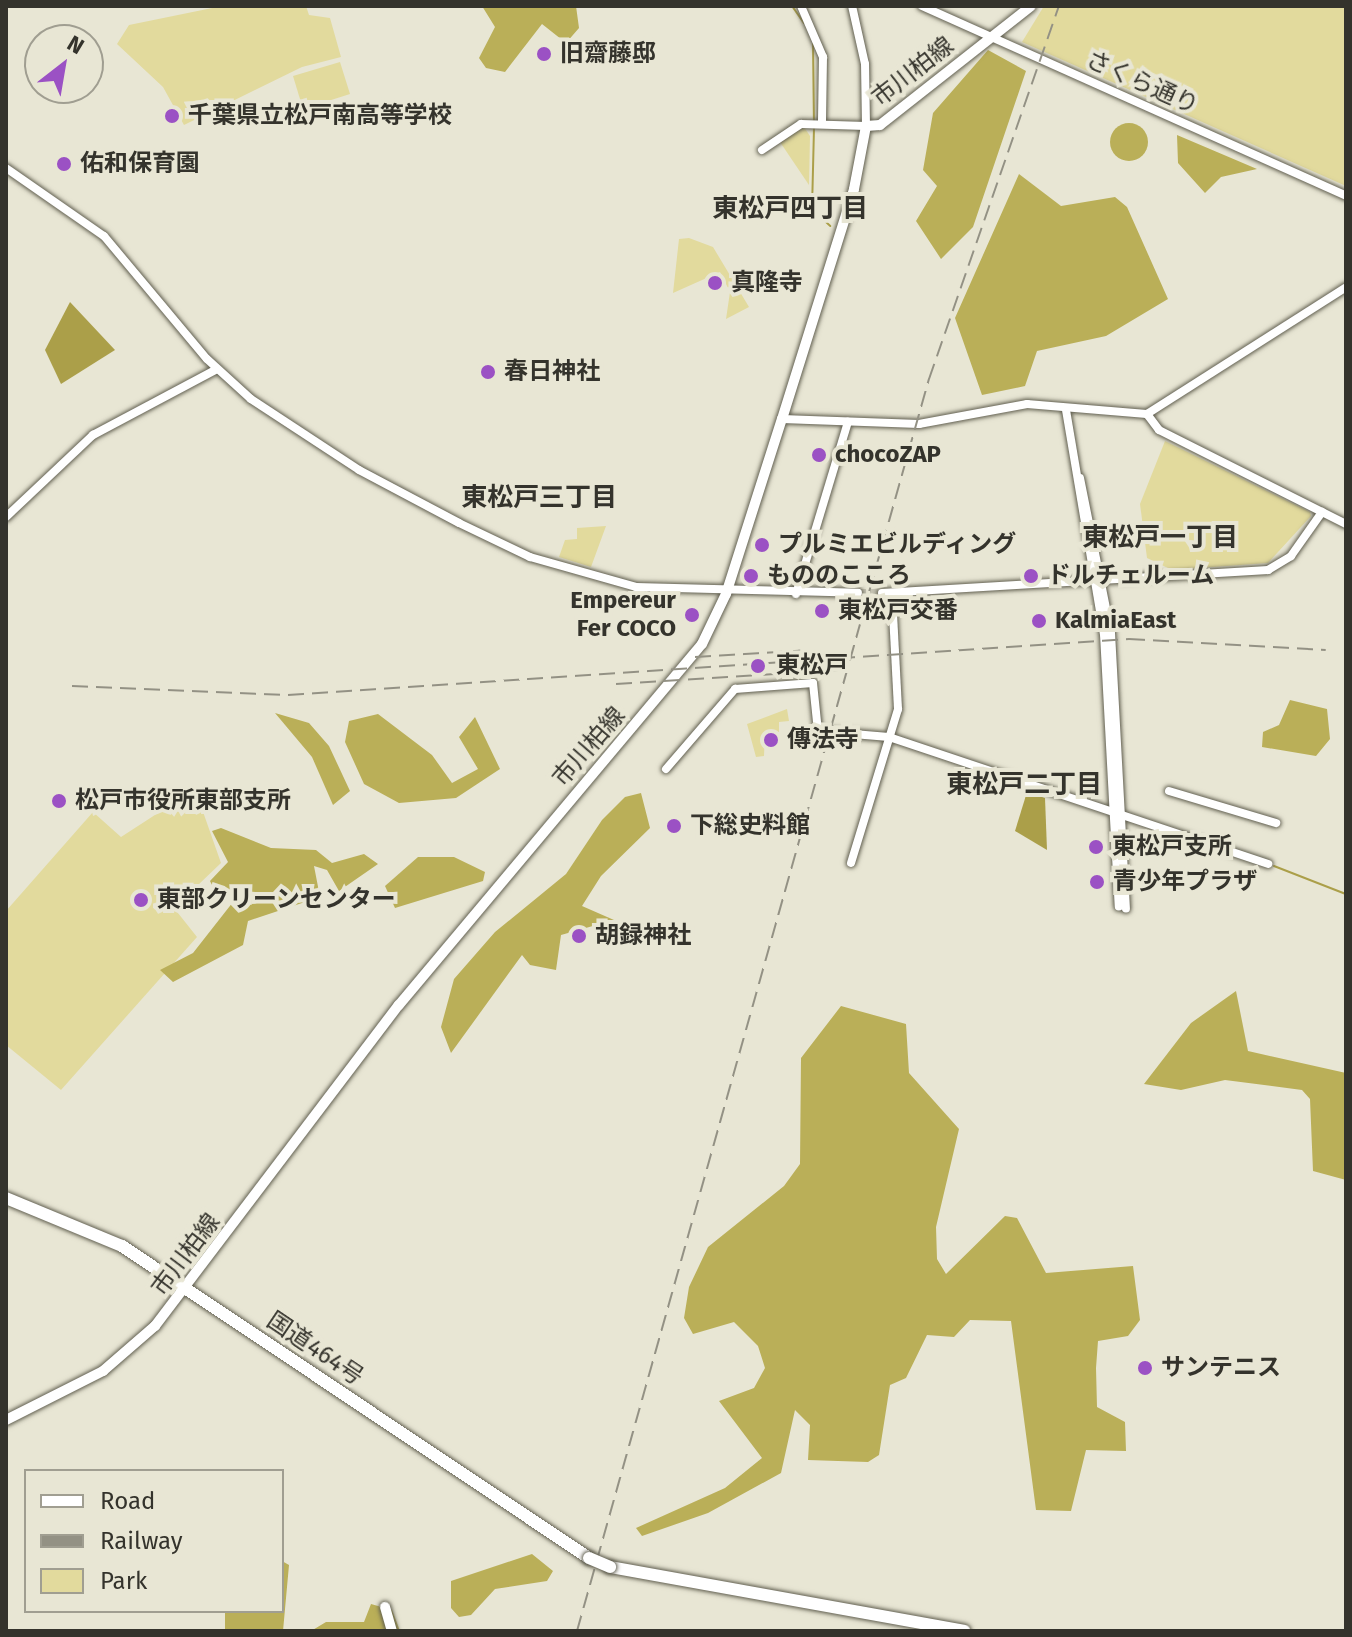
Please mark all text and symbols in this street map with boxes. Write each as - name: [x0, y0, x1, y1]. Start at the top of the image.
- north arrow: [24, 24, 104, 104]
- text: N: [62, 29, 89, 60]
- street label: 市川柏線: [866, 31, 960, 113]
- place label: 旧齋藤邸: [560, 40, 656, 68]
- marker: 旧齋藤邸: [535, 45, 553, 63]
- street label: さくら通り: [1081, 45, 1203, 121]
- place label: 千葉県立松戸南高等学校: [188, 102, 452, 130]
- marker: 千葉県立松戸南高等学校: [163, 107, 181, 125]
- place label: 佑和保育園: [80, 150, 200, 178]
- marker: 佑和保育園: [55, 155, 73, 173]
- district label: 東松戸四丁目: [712, 193, 868, 225]
- place label: 真隆寺: [731, 269, 803, 297]
- marker: 真隆寺: [706, 274, 724, 292]
- place label: 春日神社: [504, 358, 600, 386]
- marker: 春日神社: [479, 363, 497, 381]
- place label: chocoZAP: [835, 441, 941, 469]
- marker: chocoZAP: [810, 446, 828, 464]
- district label: 東松戸三丁目: [461, 482, 617, 514]
- district label: 東松戸一丁目: [1082, 522, 1238, 554]
- place label: プルミエビルディング: [778, 531, 1018, 559]
- marker: プルミエビルディング: [753, 536, 771, 554]
- place label: もののこころ: [767, 562, 911, 590]
- place label: ドルチェルーム: [1047, 562, 1215, 590]
- marker: もののこころ: [742, 567, 760, 585]
- marker: ドルチェルーム: [1022, 567, 1040, 585]
- place label: Empereur Fer COCO: [570, 587, 676, 643]
- place label: 東松戸交番: [838, 597, 958, 625]
- marker: 東松戸交番: [813, 602, 831, 620]
- marker: Empereur Fer COCO: [683, 606, 701, 624]
- place label: KalmiaEast: [1055, 607, 1176, 635]
- marker: KalmiaEast: [1030, 612, 1048, 630]
- place label: 東松戸: [776, 652, 848, 680]
- marker: 東松戸: [747, 655, 769, 677]
- street label: 市川柏線: [547, 701, 631, 793]
- place label: 傳法寺: [787, 726, 859, 754]
- marker: 傳法寺: [762, 731, 780, 749]
- district label: 東松戸二丁目: [946, 769, 1102, 801]
- place label: 松戸市役所東部支所: [75, 787, 291, 815]
- marker: 松戸市役所東部支所: [50, 792, 68, 810]
- place label: 下総史料館: [690, 812, 810, 840]
- marker: 下総史料館: [665, 817, 683, 835]
- place label: 東松戸支所: [1112, 833, 1232, 861]
- marker: 東松戸支所: [1087, 838, 1105, 856]
- place label: 青少年プラザ: [1113, 868, 1257, 896]
- marker: 青少年プラザ: [1088, 873, 1106, 891]
- place label: 東部クリーンセンター: [157, 886, 397, 914]
- marker: 東部クリーンセンター: [132, 891, 150, 909]
- place label: 胡録神社: [595, 922, 691, 950]
- marker: 胡録神社: [570, 927, 588, 945]
- street label: 市川柏線: [146, 1208, 226, 1302]
- street label: 国道464号: [261, 1306, 369, 1392]
- place label: サンテニス: [1161, 1354, 1281, 1382]
- marker: サンテニス: [1136, 1359, 1154, 1377]
- legend: [24, 1469, 284, 1613]
- text: Road: [100, 1487, 155, 1515]
- text: Railway: [100, 1527, 183, 1555]
- text: Park: [100, 1567, 147, 1595]

